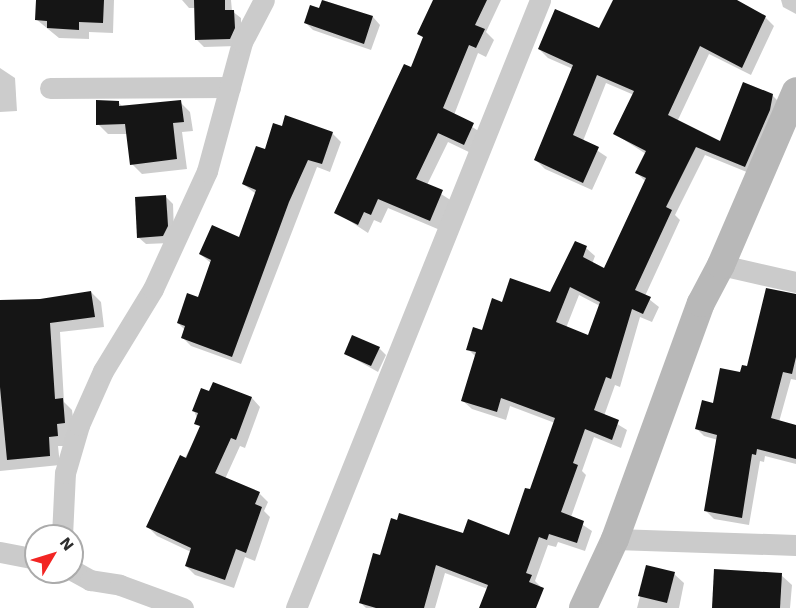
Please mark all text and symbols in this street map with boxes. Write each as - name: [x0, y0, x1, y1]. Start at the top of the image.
- north arrow: [24, 524, 84, 584]
- text: N: [56, 533, 78, 554]

